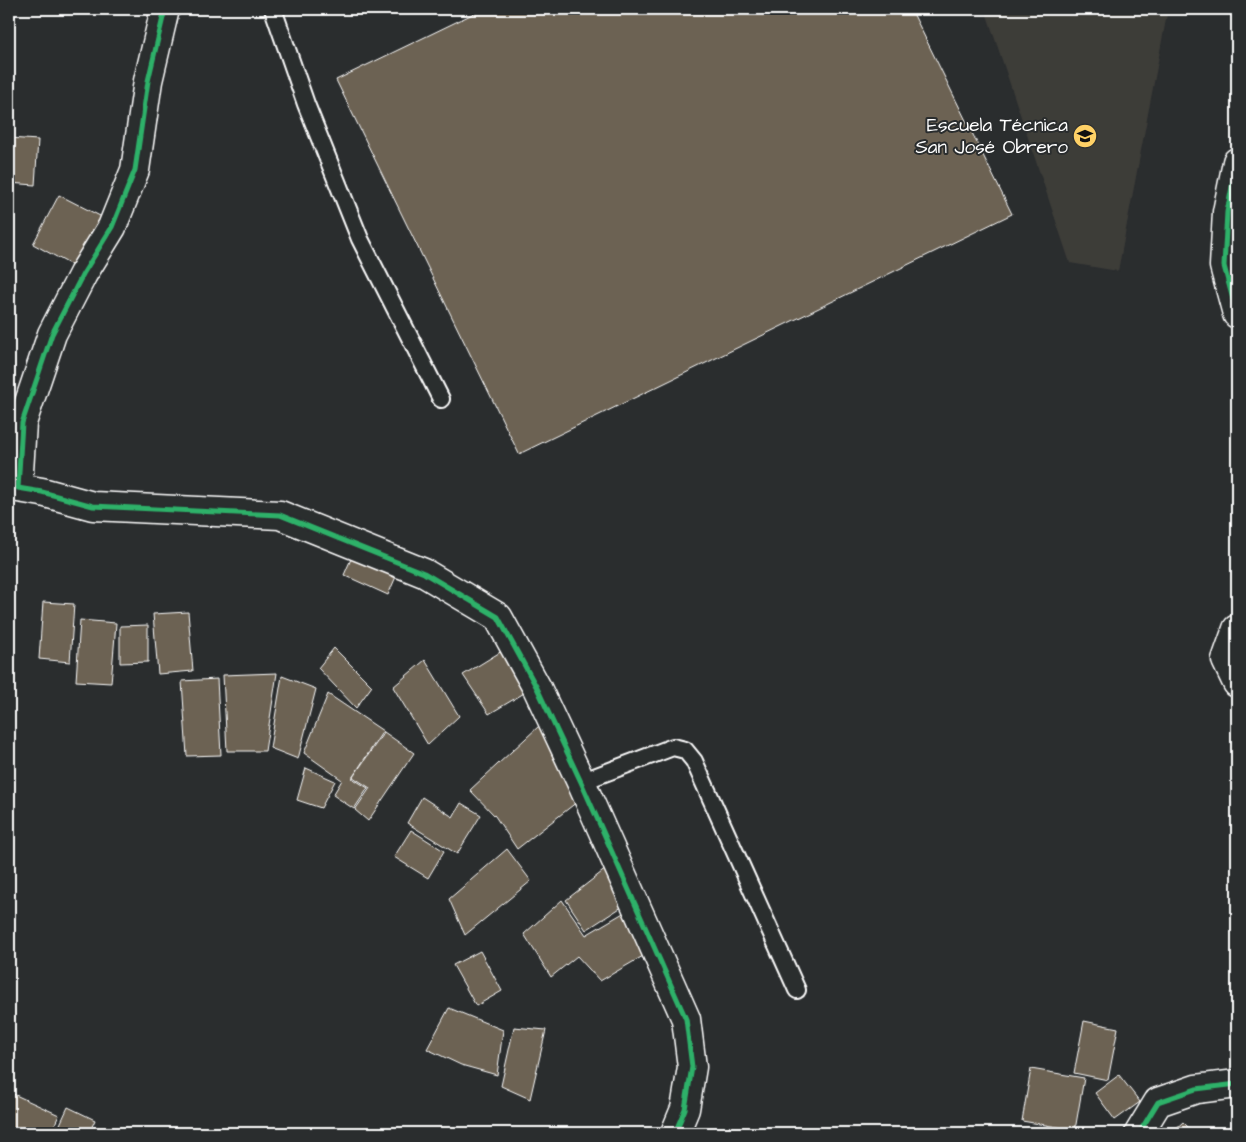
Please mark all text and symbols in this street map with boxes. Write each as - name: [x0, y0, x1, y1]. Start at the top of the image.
- place label: Escuela Técnica San José Obrero: [916, 112, 1068, 161]
- school or university icon: Escuela Técnica San José Obrero: [1072, 123, 1098, 149]

